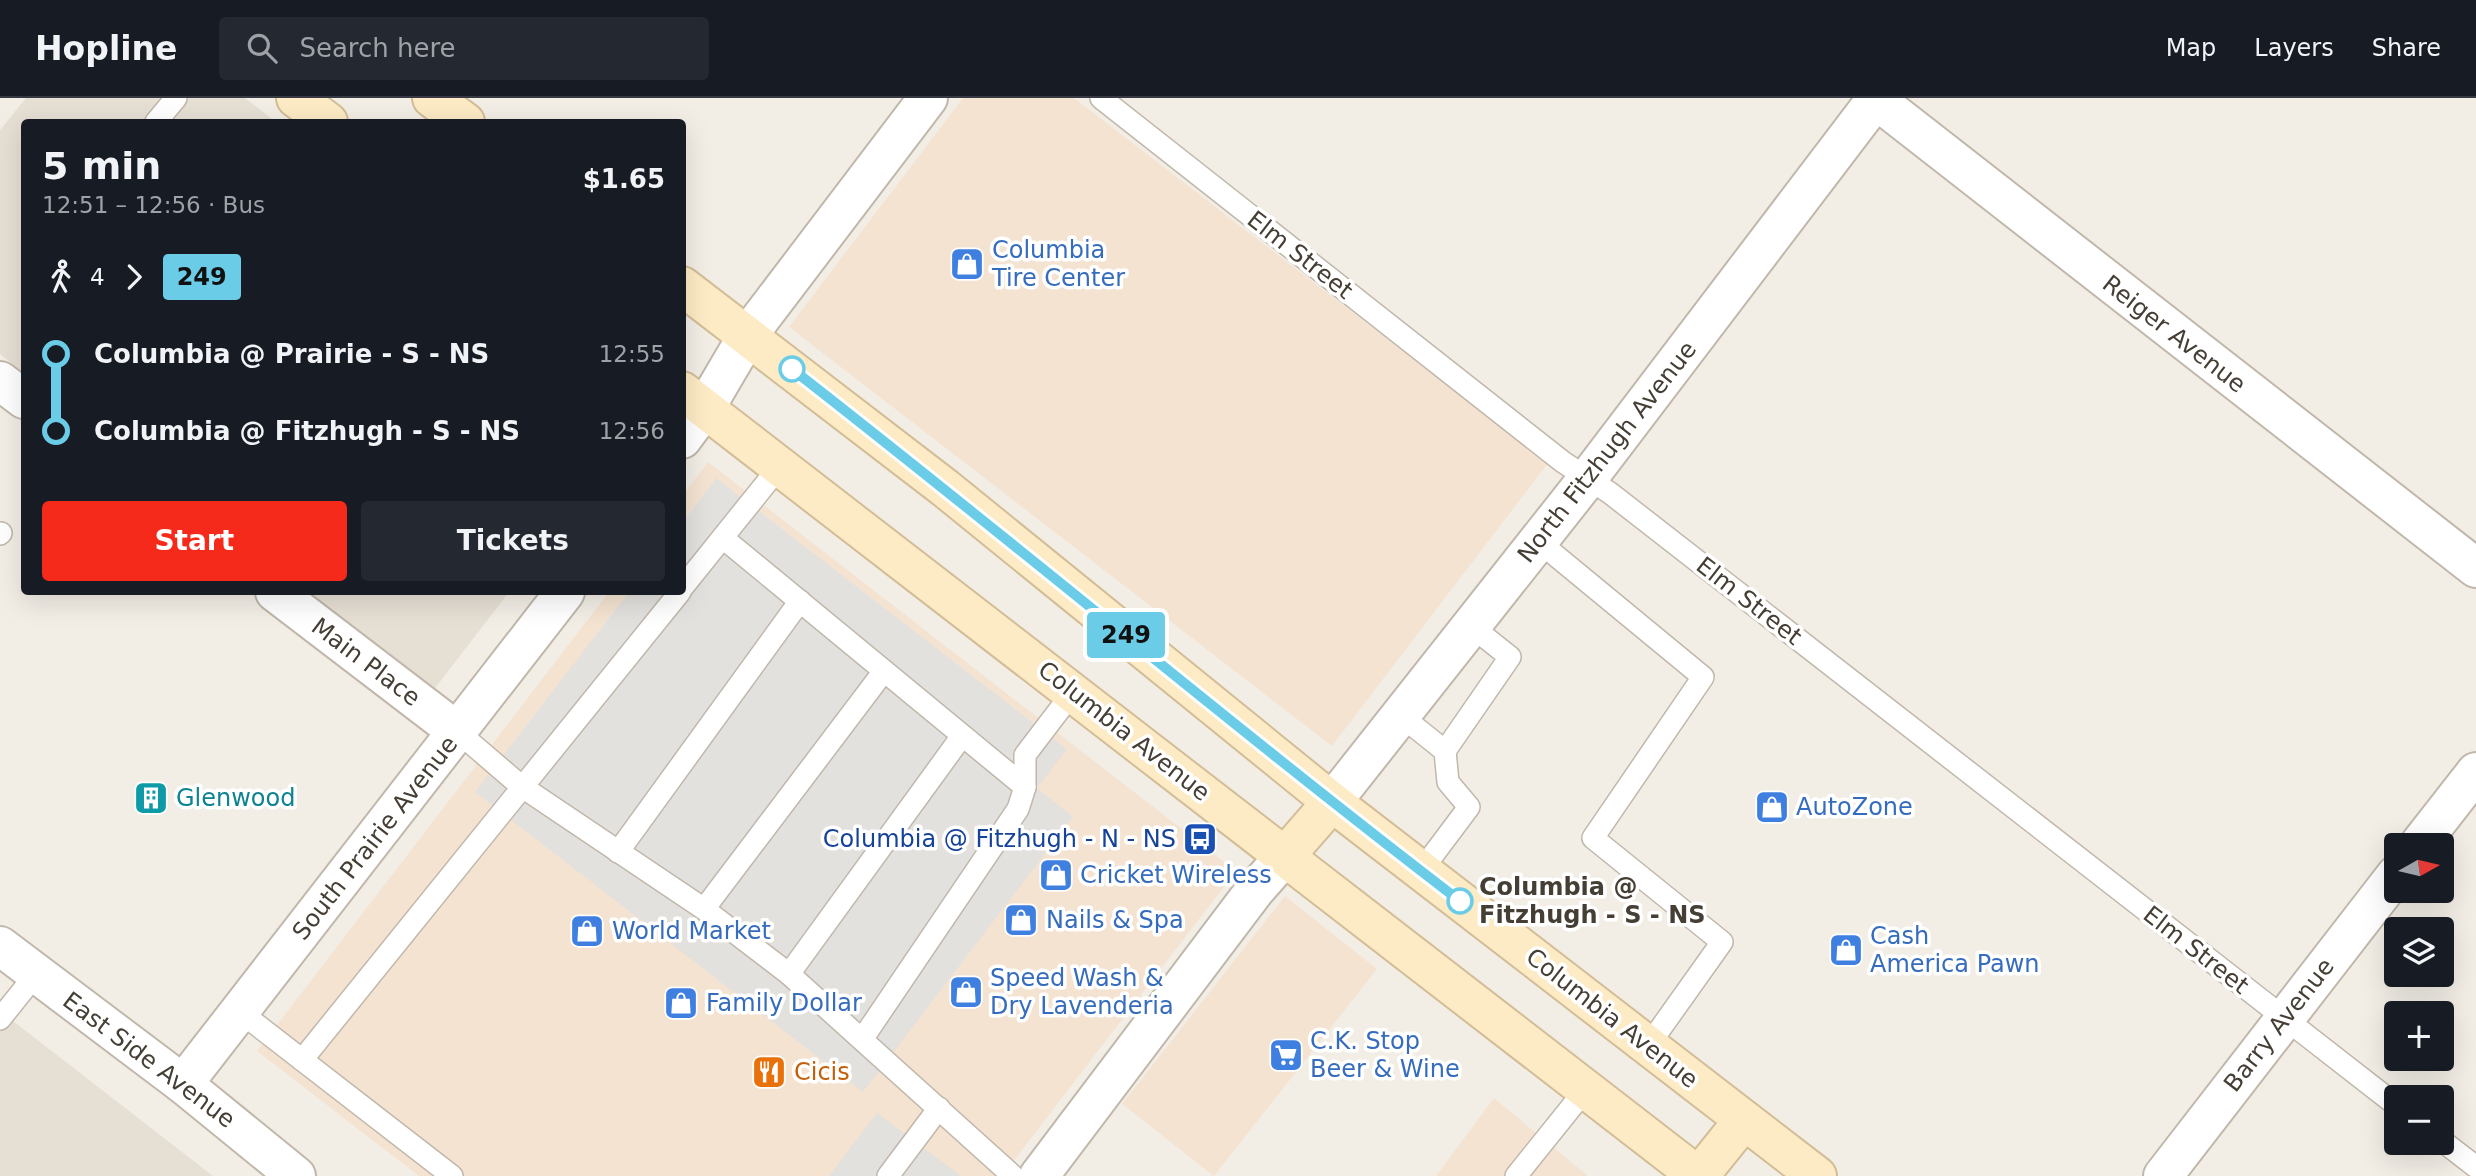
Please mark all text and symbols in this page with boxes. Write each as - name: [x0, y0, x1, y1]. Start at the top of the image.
- search box: [219, 17, 709, 80]
- text: Hopline: [35, 29, 177, 68]
- icon: search: [243, 29, 281, 67]
- text: Search here: [299, 33, 456, 63]
- text: Map: [2166, 34, 2216, 62]
- text: Layers: [2254, 34, 2334, 62]
- text: Share: [2372, 34, 2441, 62]
- text: 5 min: [42, 144, 161, 188]
- text: $1.65: [583, 164, 665, 194]
- text: 12:51 – 12:56 · Bus: [42, 192, 265, 218]
- street label: Elm Street: [1242, 205, 1358, 305]
- place label: Columbia Tire Center: [991, 236, 1125, 292]
- shop icon: Columbia Tire Center: [948, 245, 986, 283]
- icon: walk: [42, 258, 80, 296]
- icon: forward: [115, 258, 153, 296]
- text: 249: [177, 263, 227, 291]
- text: 4: [90, 264, 105, 290]
- street label: Reiger Avenue: [2097, 269, 2251, 399]
- street label: North Fitzhugh Avenue: [1512, 336, 1702, 568]
- text: Columbia @ Prairie - S - NS: [94, 339, 489, 369]
- text: 12:55: [599, 341, 665, 367]
- unlabelled marker: [779, 356, 805, 382]
- text: Columbia @ Fitzhugh - S - NS: [94, 416, 520, 446]
- text: 12:56: [599, 418, 665, 444]
- button: Start: [42, 501, 347, 581]
- button: Tickets: [361, 501, 665, 581]
- street label: Elm Street: [1691, 551, 1807, 651]
- street label: Main Place: [306, 612, 426, 712]
- line badge: 249: [1086, 612, 1166, 658]
- text: 249: [1101, 621, 1151, 649]
- street label: Columbia Avenue: [1033, 655, 1215, 807]
- street label: South Prairie Avenue: [287, 731, 463, 945]
- building icon: Glenwood: [132, 779, 170, 817]
- place label: Glenwood: [176, 784, 295, 812]
- shop icon: AutoZone: [1753, 788, 1791, 826]
- place label: AutoZone: [1796, 793, 1913, 821]
- bus stop icon: Columbia @ Fitzhugh - N - NS: [1181, 820, 1219, 858]
- place label: Columbia @ Fitzhugh - N - NS: [823, 825, 1176, 853]
- north arrow: [2384, 833, 2454, 903]
- map controls: [2384, 833, 2454, 1155]
- shop icon: Cricket Wireless: [1037, 856, 1075, 894]
- place label: Cricket Wireless: [1080, 861, 1272, 889]
- place label: Columbia @ Fitzhugh - S - NS: [1479, 873, 1706, 929]
- marker: Columbia @ Fitzhugh - S - NS: [1447, 888, 1473, 914]
- street label: Elm Street: [2138, 900, 2254, 1000]
- shop icon: Nails & Spa: [1002, 901, 1040, 939]
- place label: Nails & Spa: [1046, 906, 1184, 934]
- shop icon: World Market: [568, 912, 606, 950]
- place label: World Market: [612, 917, 771, 945]
- button: layers: [2384, 917, 2454, 987]
- place label: Cash America Pawn: [1870, 922, 2040, 978]
- shop icon: Cash America Pawn: [1827, 931, 1865, 969]
- street label: Columbia Avenue: [1521, 942, 1703, 1094]
- street label: Barry Avenue: [2218, 953, 2340, 1097]
- place label: Speed Wash & Dry Lavenderia: [990, 964, 1174, 1020]
- shop icon: Speed Wash & Dry Lavenderia: [947, 973, 985, 1011]
- shop icon: Family Dollar: [662, 984, 700, 1022]
- street label: East Side Avenue: [57, 986, 241, 1134]
- place label: Family Dollar: [706, 989, 862, 1017]
- button: +: [2384, 1001, 2454, 1071]
- place label: C.K. Stop Beer & Wine: [1310, 1027, 1460, 1083]
- supermarket icon: C.K. Stop Beer & Wine: [1267, 1036, 1305, 1074]
- restaurant icon: Cicis: [750, 1053, 788, 1091]
- place label: Cicis: [794, 1058, 850, 1086]
- button: −: [2384, 1085, 2454, 1155]

